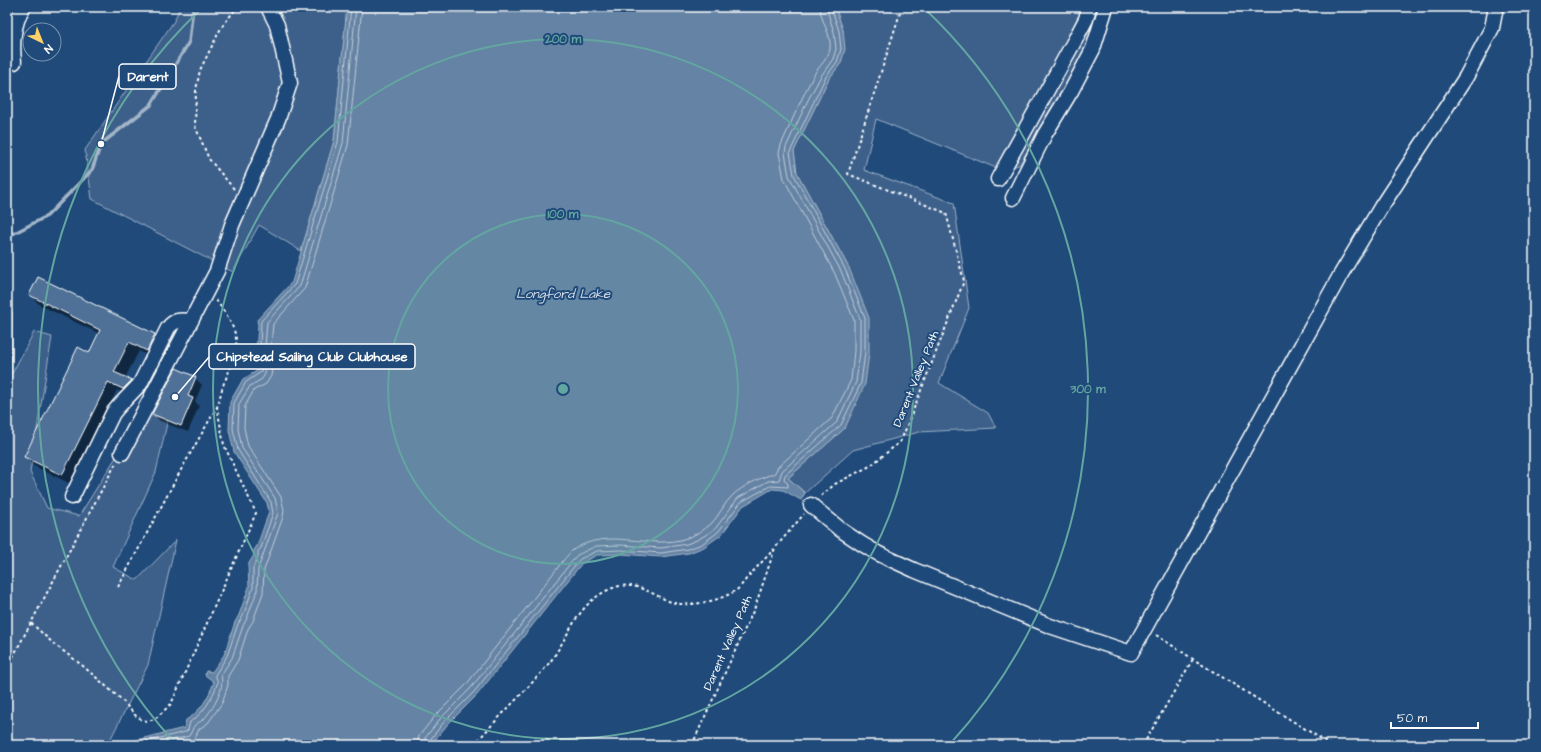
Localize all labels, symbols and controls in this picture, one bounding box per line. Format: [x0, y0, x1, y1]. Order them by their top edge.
north arrow [22, 22, 62, 62]
text: 200 m [544, 31, 582, 48]
text: N [41, 41, 56, 57]
callout: Darent [119, 64, 176, 89]
text: Darent [127, 68, 169, 86]
text: 100 m [548, 206, 579, 223]
water label: Longford Lake [516, 285, 611, 304]
street label: Darent Valley Path [889, 328, 944, 430]
callout: Chipstead Sailing Club Clubhouse [209, 344, 415, 369]
text: Chipstead Sailing Club Clubhouse [217, 348, 407, 368]
text: 300 m [1069, 381, 1106, 398]
centre of rings [556, 382, 570, 396]
street label: Darent Valley Path [699, 593, 758, 694]
scale bar [1391, 704, 1478, 730]
text: 50 m [1397, 710, 1428, 727]

